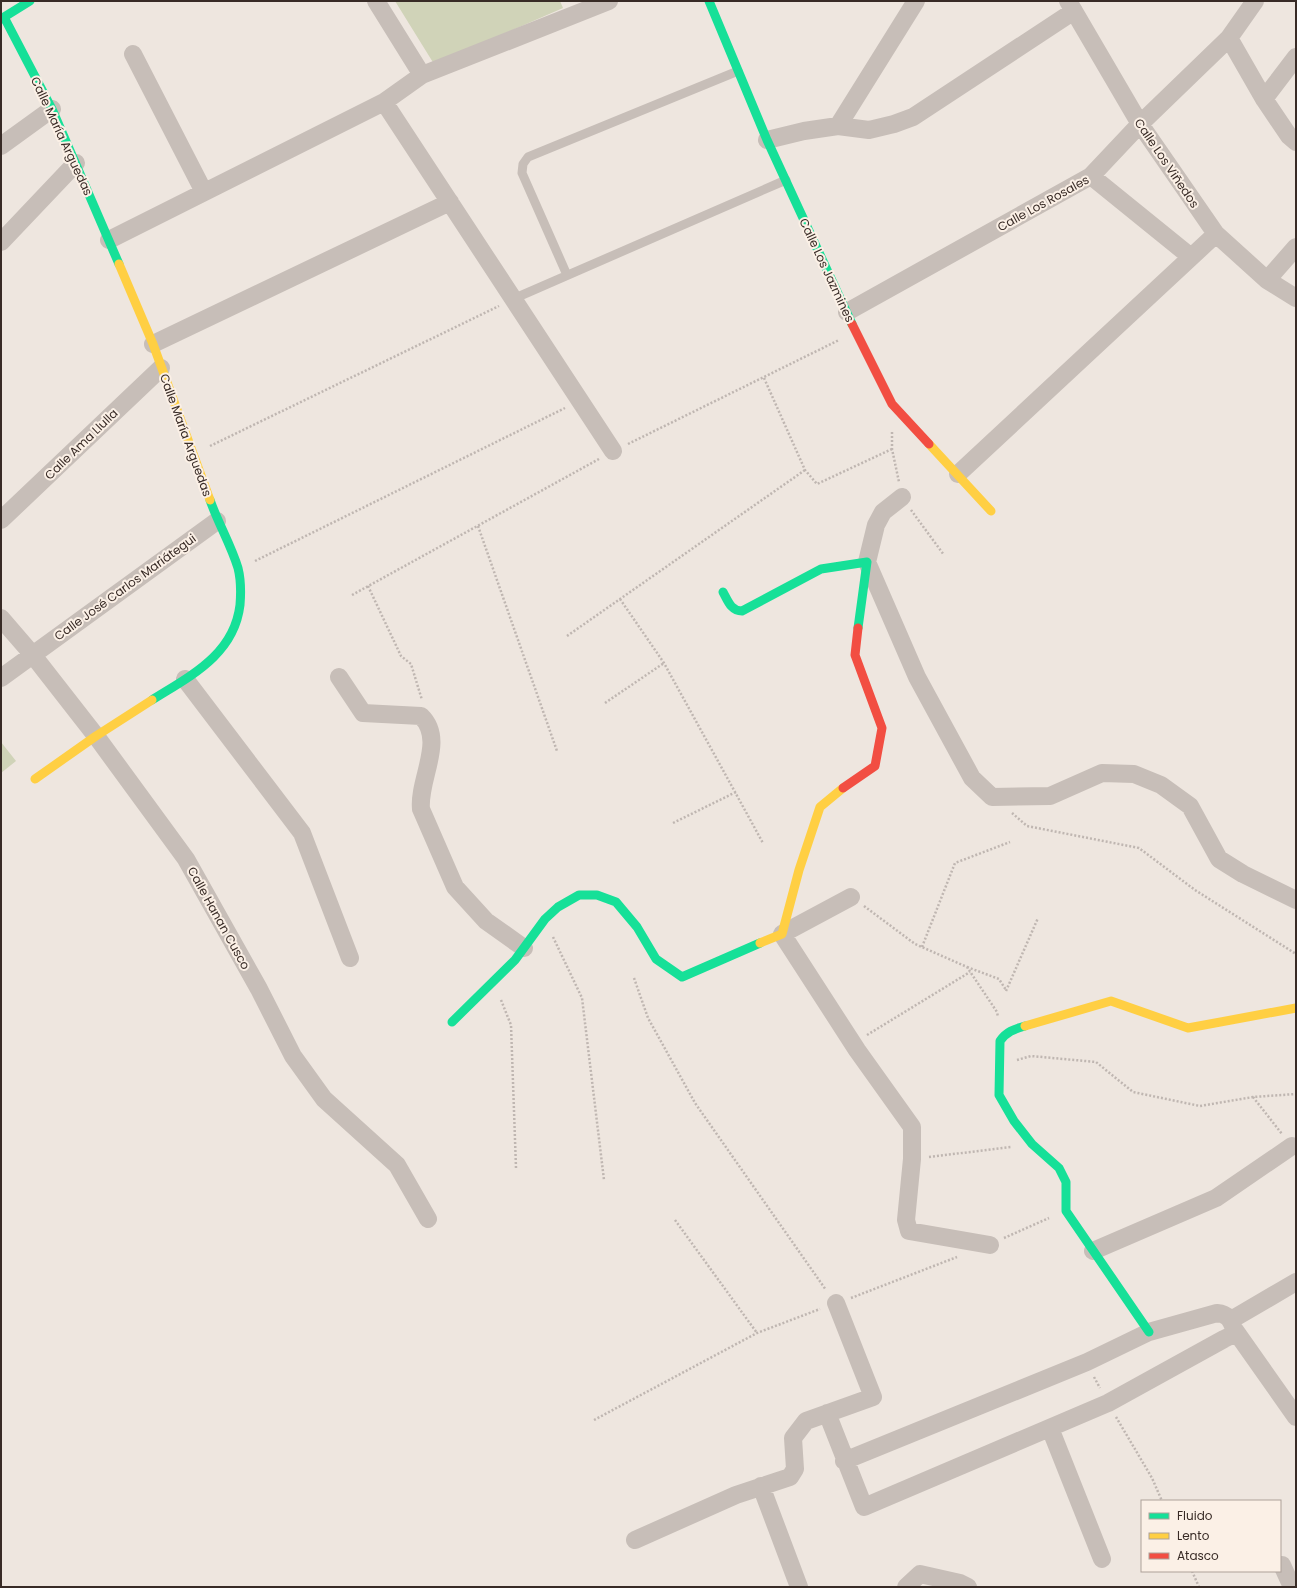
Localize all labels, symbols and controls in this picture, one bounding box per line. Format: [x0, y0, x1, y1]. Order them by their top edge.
street label: Calle María Arguedas [27, 74, 97, 198]
street label: Calle Los Viñedos [1131, 115, 1203, 211]
street label: Calle Los Rosales [994, 171, 1092, 235]
street label: Calle Los Jazmines [795, 215, 859, 325]
street label: Calle María Arguedas [156, 371, 216, 499]
street label: Calle Ama Llulla [41, 405, 121, 483]
street label: Calle José Carlos Mariátegui [51, 530, 199, 644]
street label: Calle Hanan Cusco [184, 863, 255, 973]
legend [1141, 1500, 1281, 1572]
text: Fluido [1177, 1507, 1213, 1524]
text: Lento [1177, 1527, 1210, 1544]
text: Atasco [1177, 1547, 1219, 1564]

